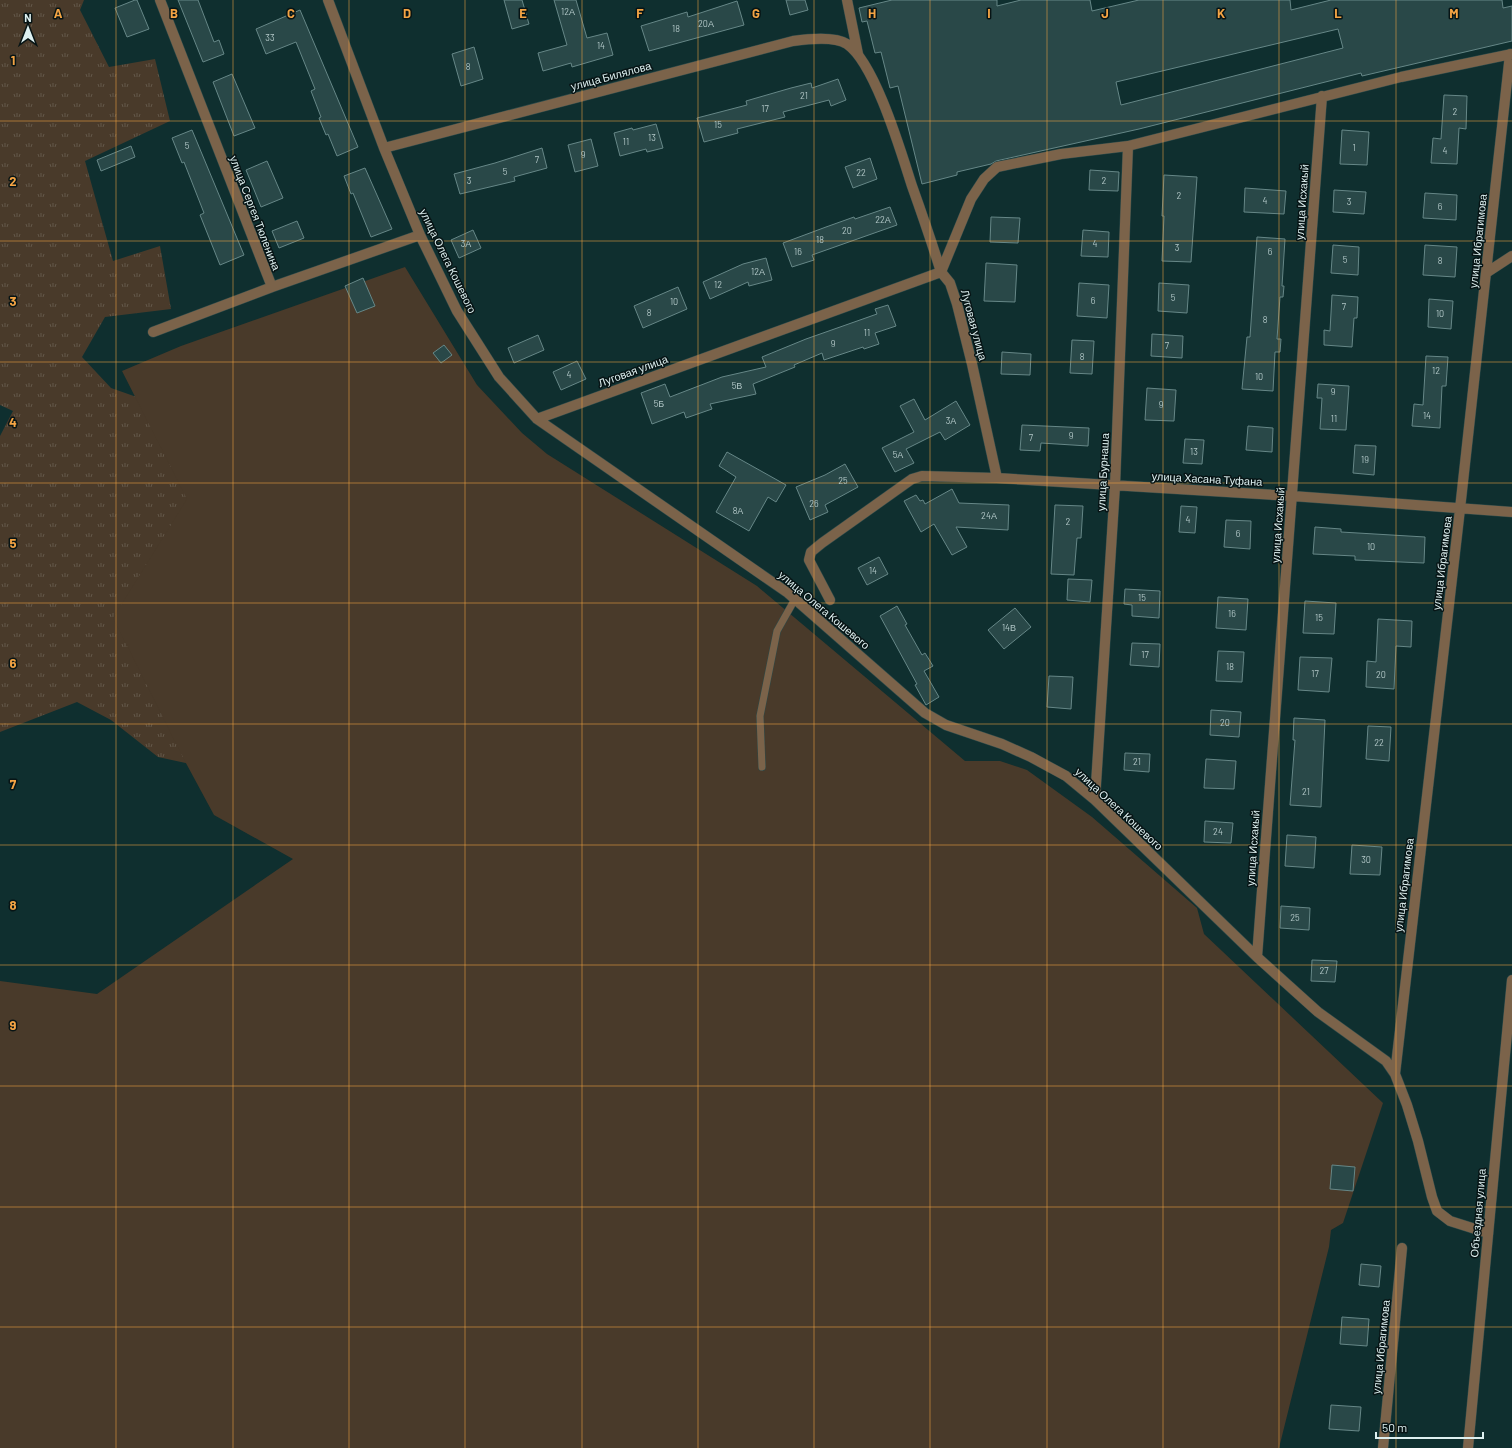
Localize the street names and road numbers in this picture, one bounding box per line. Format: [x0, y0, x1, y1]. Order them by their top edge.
street label: улица Билялова [569, 58, 653, 92]
street label: улица Сергея Тюленина [228, 154, 284, 273]
street label: улица Исхакый [1292, 164, 1311, 240]
street label: улица Ибрагимова [1466, 192, 1489, 289]
street label: улица Олега Кошевого [417, 206, 479, 315]
street label: Луговая улица [959, 288, 990, 363]
street label: Луговая улица [596, 352, 670, 389]
street label: улица Бурнаша [1094, 432, 1111, 511]
street label: улица Хасана Туфана [1151, 469, 1264, 488]
street label: улица Исхакый [1268, 487, 1287, 563]
street label: улица Ибрагимова [1429, 514, 1454, 611]
street label: улица Олега Кошевого [776, 568, 872, 651]
street label: улица Олега Кошевого [1073, 765, 1166, 853]
street label: улица Исхакый [1243, 810, 1262, 886]
street label: улица Ибрагимова [1391, 836, 1416, 933]
street label: Объездная улица [1467, 1167, 1488, 1258]
street label: улица Ибрагимова [1369, 1298, 1392, 1395]

